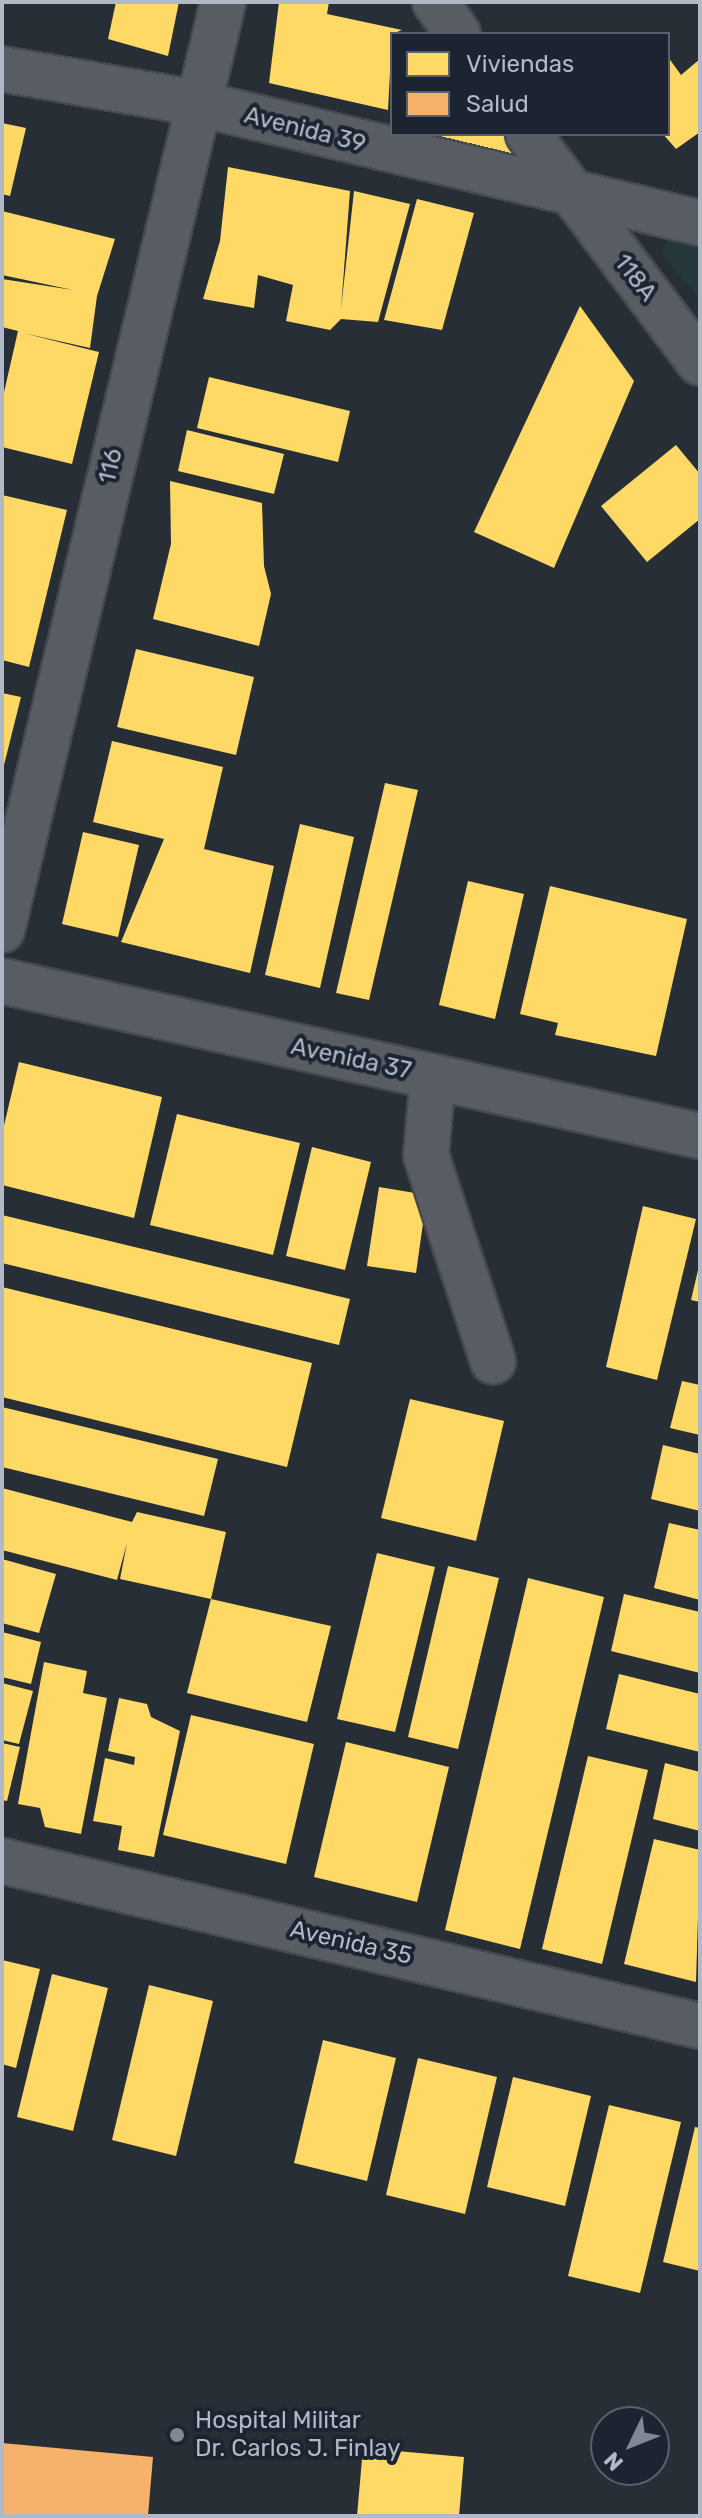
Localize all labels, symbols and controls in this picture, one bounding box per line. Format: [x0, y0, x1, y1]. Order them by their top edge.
legend [390, 32, 670, 136]
text: Viviendas [466, 50, 574, 78]
text: Salud [466, 90, 529, 118]
street label: Avenida 39 [241, 101, 369, 159]
street label: 118A [608, 249, 662, 307]
street label: 116 [93, 446, 129, 486]
street label: Avenida 37 [288, 1032, 414, 1086]
street label: Avenida 35 [287, 1915, 415, 1971]
north arrow [590, 2406, 670, 2486]
place label: Hospital Militar Dr. Carlos J. Finlay [195, 2407, 400, 2463]
marker: Hospital Militar Dr. Carlos J. Finlay [166, 2424, 188, 2446]
text: N [598, 2446, 629, 2476]

